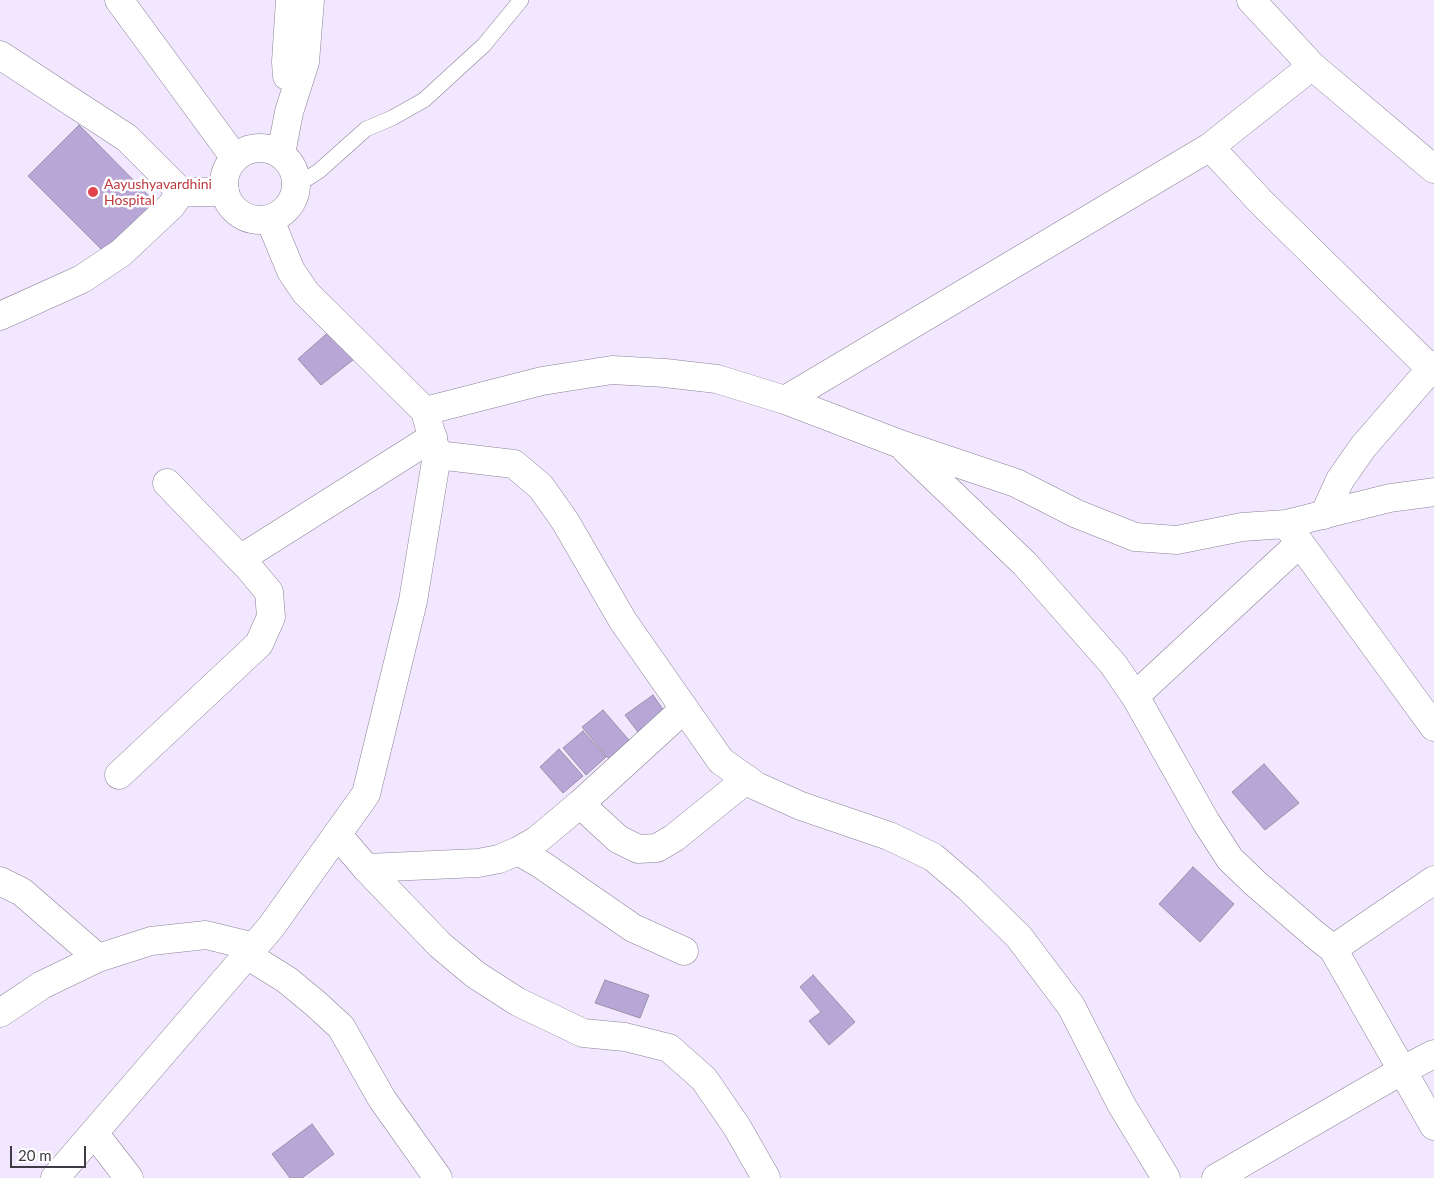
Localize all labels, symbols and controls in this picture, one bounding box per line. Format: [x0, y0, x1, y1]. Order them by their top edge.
place label: Aayushyavardhini Hospital [104, 176, 212, 208]
marker: Aayushyavardhini Hospital [86, 185, 100, 199]
scale bar [12, 1136, 89, 1168]
text: 20 m [18, 1146, 52, 1164]

